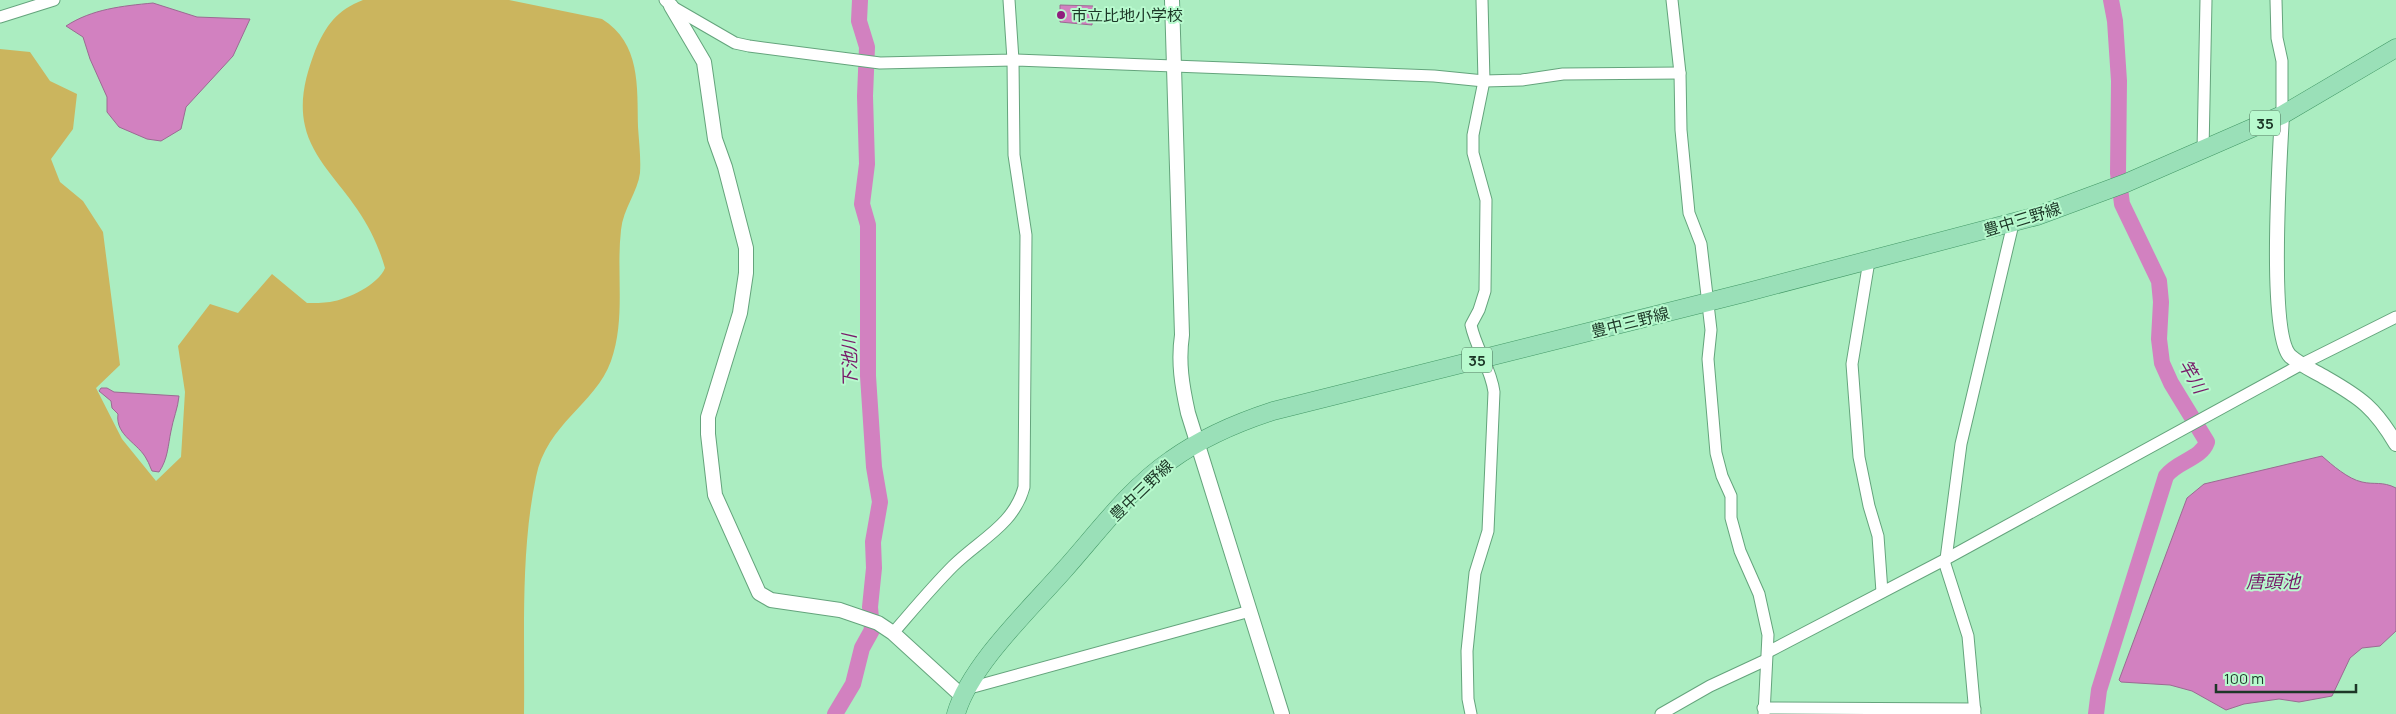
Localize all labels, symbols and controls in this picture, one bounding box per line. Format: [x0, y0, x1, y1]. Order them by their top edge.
place label: 市立比地小学校 [1071, 4, 1183, 26]
marker: 市立比地小学校 [1055, 9, 1067, 21]
road number: 35 [2250, 110, 2280, 136]
street label: 豊中三野線 [1981, 197, 2063, 241]
street label: 豊中三野線 [1589, 302, 1671, 342]
water label: 下池川 [836, 332, 861, 388]
road number: 35 [1462, 348, 1492, 372]
water label: 竿川 [2174, 354, 2213, 399]
street label: 豊中三野線 [1105, 454, 1177, 526]
water label: 唐頭池 [2246, 569, 2302, 593]
scale bar [2216, 662, 2356, 694]
text: 100 m [2224, 668, 2264, 689]

